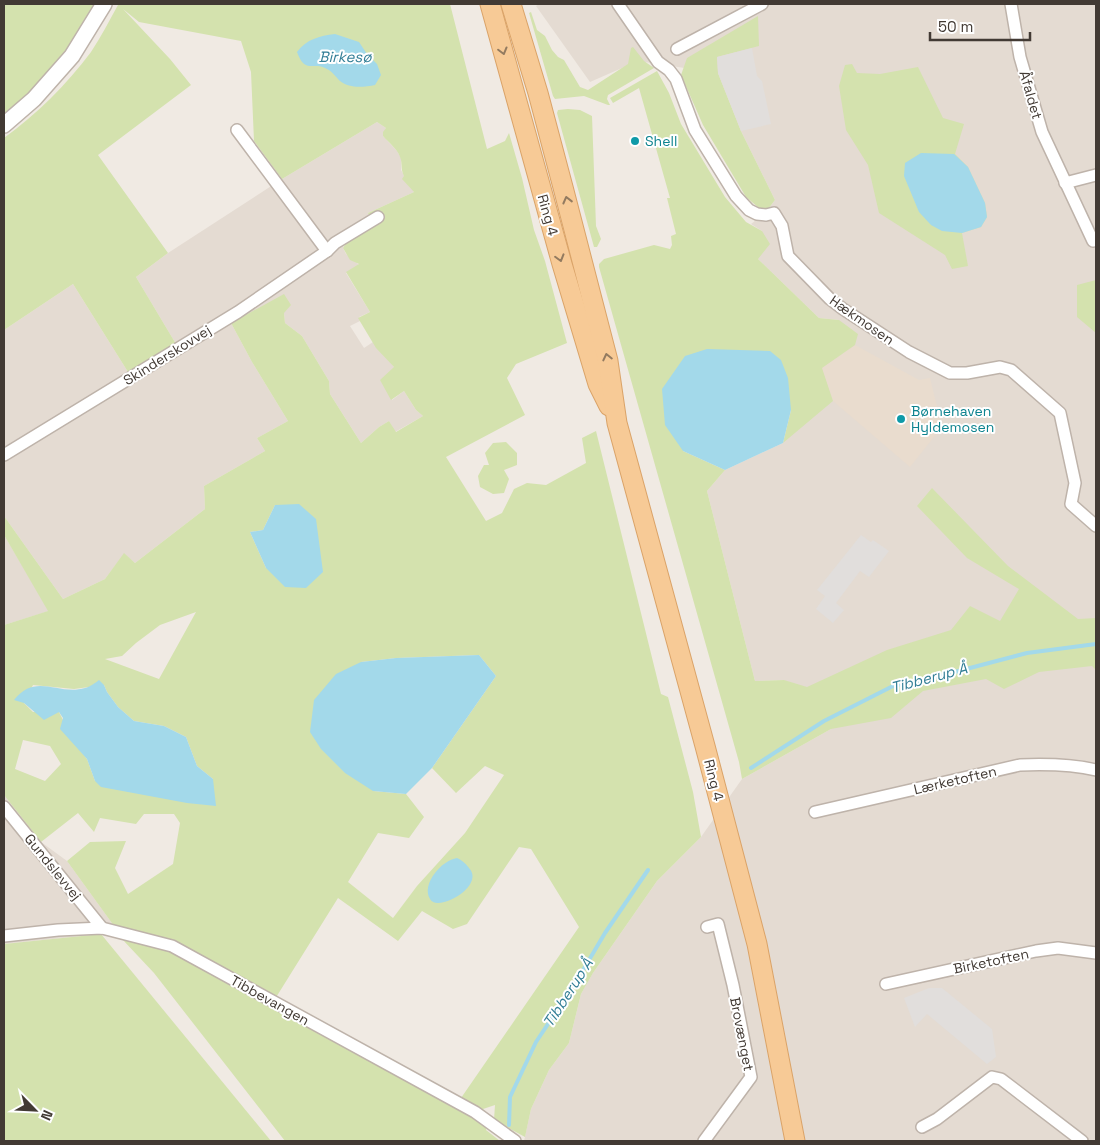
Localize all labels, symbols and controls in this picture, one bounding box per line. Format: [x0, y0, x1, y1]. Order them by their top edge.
scale bar [930, 10, 1030, 42]
text: 50 m [938, 17, 973, 36]
one-way arrow [497, 46, 507, 54]
water label: Birkesø [319, 47, 372, 66]
street label: Åfaldet [1016, 69, 1046, 121]
place label: Shell [645, 132, 677, 150]
marker: Shell [629, 135, 641, 147]
street label: Ring 4 [534, 192, 563, 238]
one-way arrow [562, 196, 572, 204]
one-way arrow [554, 254, 565, 262]
street label: Hækmosen [826, 291, 898, 349]
street label: Skinderskovvej [120, 321, 214, 389]
one-way arrow [602, 353, 613, 362]
place label: Børnehaven Hyldemosen [911, 402, 994, 436]
marker: Børnehaven Hyldemosen [895, 413, 907, 425]
water label: Tibberup Å [889, 658, 970, 697]
street label: Ring 4 [700, 757, 728, 803]
street label: Lærketoften [912, 762, 998, 798]
street label: Gundslevvej [21, 830, 85, 904]
street label: Birketoften [952, 944, 1030, 978]
water label: Tibberup Å [538, 954, 597, 1031]
street label: Tibbevangen [227, 971, 313, 1029]
street label: Brovænget [726, 995, 758, 1073]
north arrow [10, 1085, 60, 1135]
text: N [37, 1107, 57, 1123]

